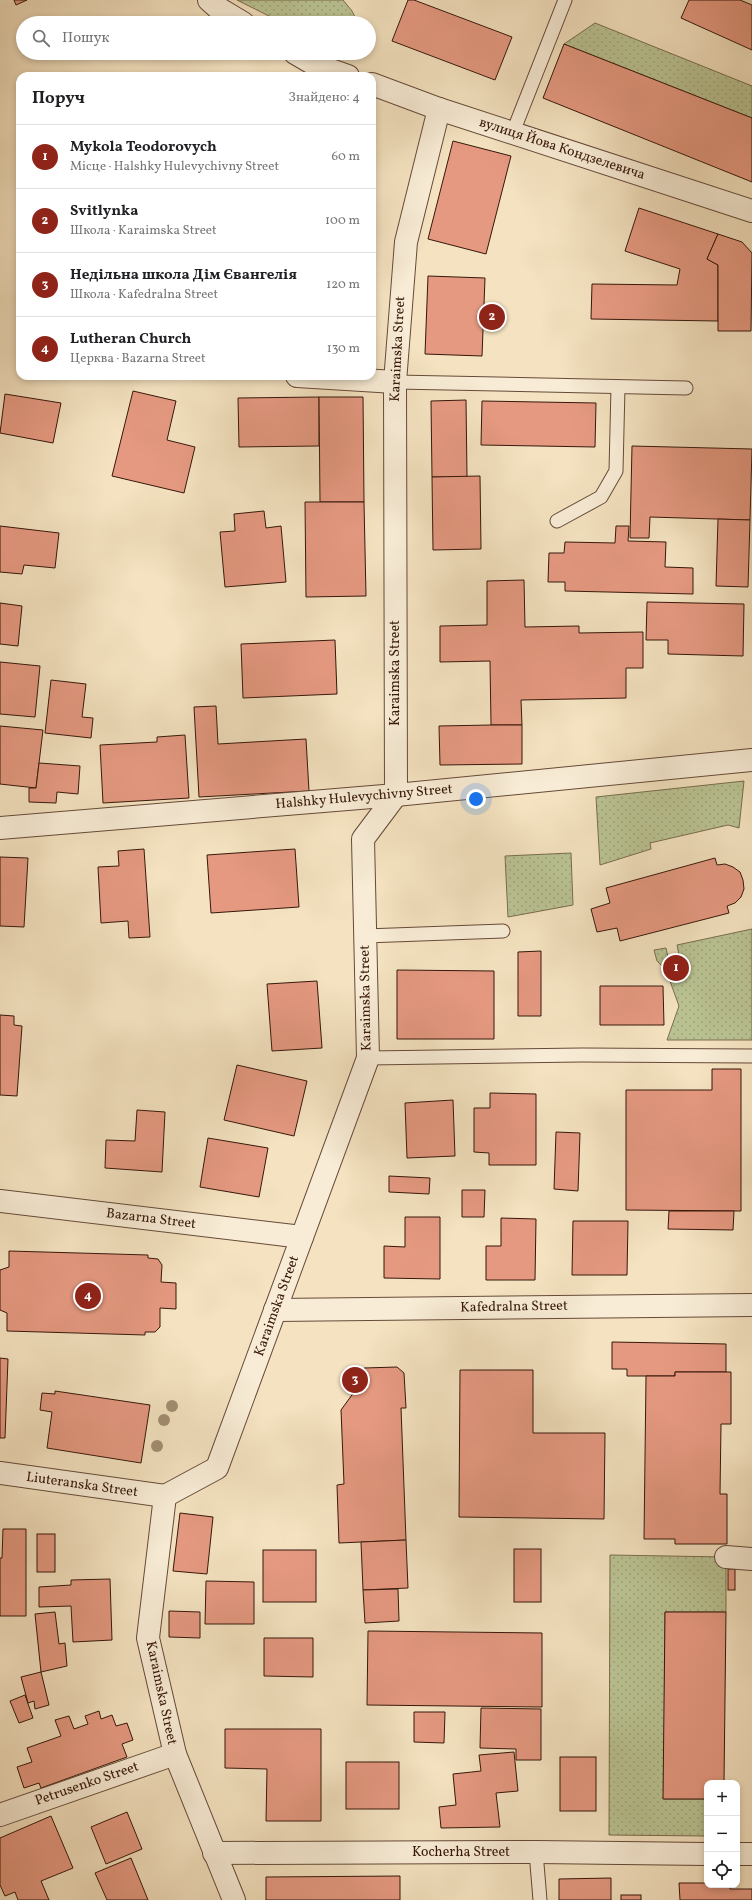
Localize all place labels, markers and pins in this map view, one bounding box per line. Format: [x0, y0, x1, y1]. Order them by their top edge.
pin: 2 [479, 302, 505, 332]
pin: 1 [663, 953, 689, 983]
pin: 4 [75, 1281, 101, 1311]
pin: 3 [342, 1365, 368, 1395]

